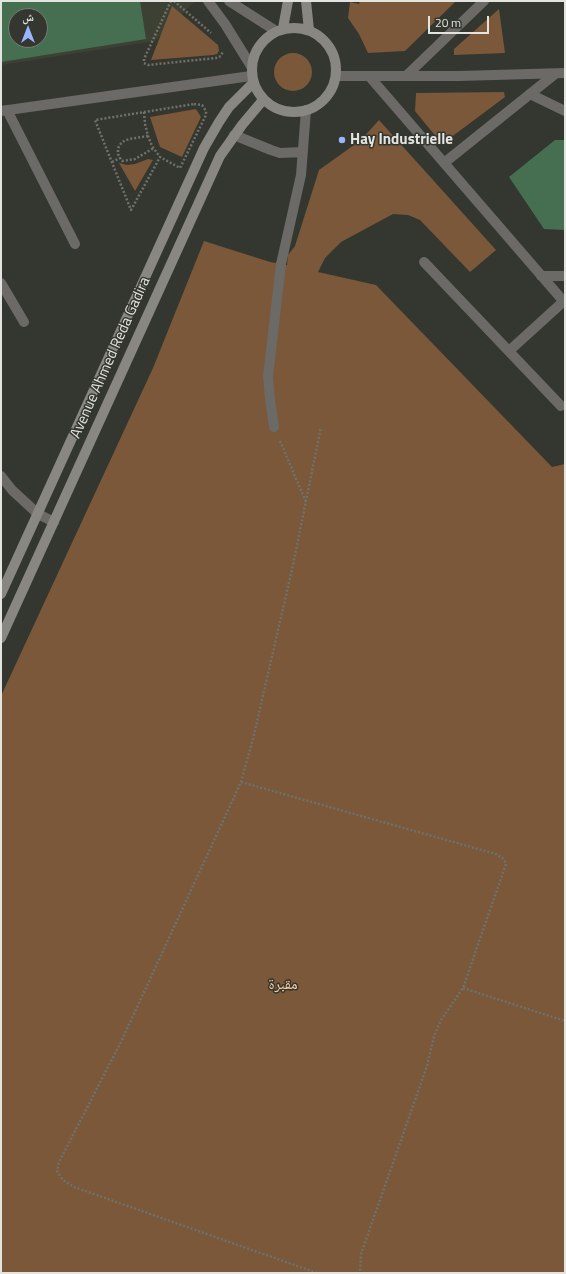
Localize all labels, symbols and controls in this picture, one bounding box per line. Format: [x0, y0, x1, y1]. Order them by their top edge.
north arrow [8, 8, 48, 48]
scale bar [430, 8, 491, 34]
text: ش [22, 9, 34, 25]
text: 20 m [435, 13, 461, 32]
place label: Hay Industrielle [350, 131, 453, 149]
marker: Hay Industrielle [337, 135, 347, 145]
street label: Avenue Ahmed Reda Gadira [67, 275, 155, 441]
park label: مقبرة [268, 976, 298, 994]

